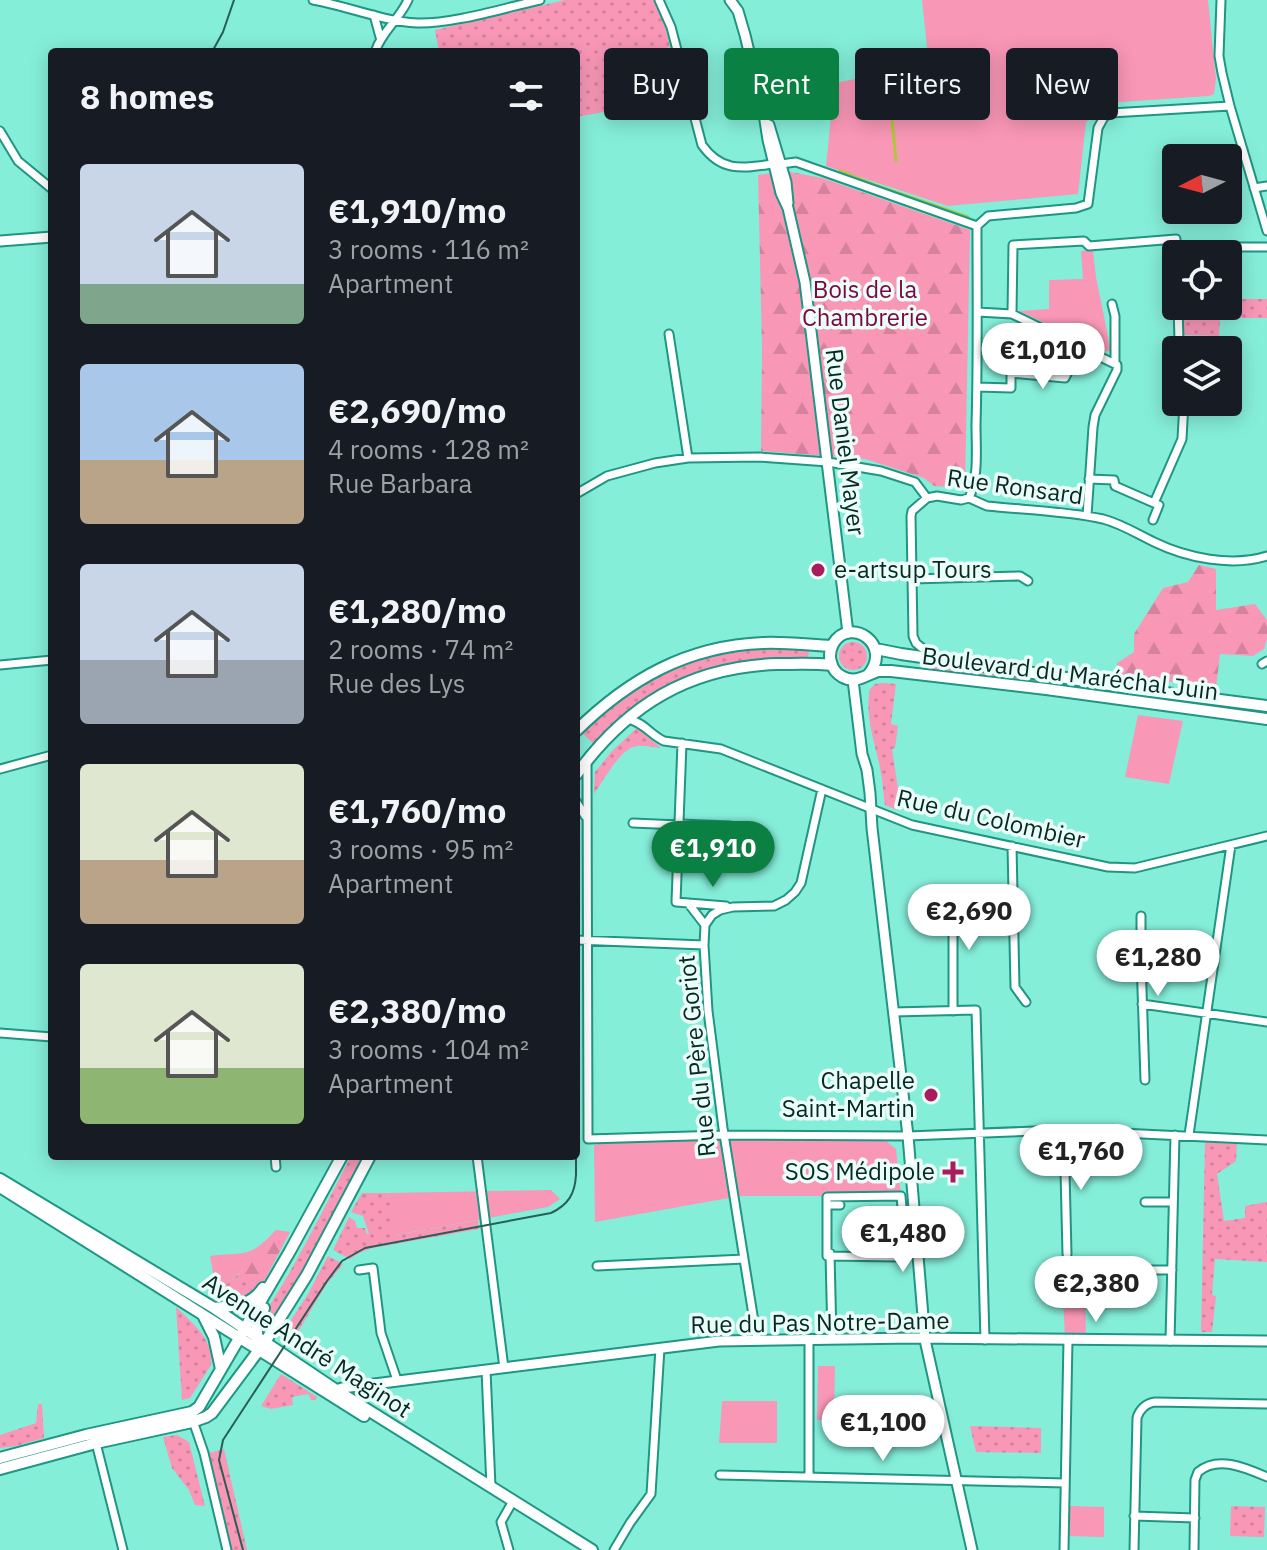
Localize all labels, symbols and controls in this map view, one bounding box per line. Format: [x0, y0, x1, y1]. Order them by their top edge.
chip: Buy [604, 48, 708, 120]
chip: Rent [724, 48, 839, 120]
chip: Filters [855, 48, 990, 120]
chip: New [1006, 48, 1118, 120]
text: 8 homes [80, 74, 215, 118]
icon: filters [504, 74, 548, 118]
north arrow [1162, 144, 1242, 224]
map controls [1162, 144, 1242, 416]
text: €1,910/mo [328, 188, 506, 232]
icon: home [144, 196, 240, 292]
text: 3 rooms · 116 m² [328, 232, 529, 266]
button: locate [1162, 240, 1242, 320]
text: Apartment [328, 266, 453, 300]
park label: Bois de la Chambrerie [802, 273, 928, 333]
pin: €1,010 [978, 323, 1108, 391]
text: €1,010 [1000, 332, 1086, 366]
button: layers [1162, 336, 1242, 416]
street label: Rue Daniel Mayer [819, 347, 873, 537]
text: €2,690/mo [328, 388, 506, 432]
icon: home [144, 396, 240, 492]
text: 4 rooms · 128 m² [328, 432, 529, 466]
street label: Rue Ronsard [945, 461, 1085, 511]
text: Rue Barbara [328, 466, 473, 500]
place label: e-artsup Tours [834, 553, 992, 585]
marker: e-artsup Tours [809, 561, 827, 579]
text: €1,280/mo [328, 588, 506, 632]
icon: home [144, 596, 240, 692]
text: 2 rooms · 74 m² [328, 632, 513, 666]
street label: Boulevard du Maréchal Juin [920, 639, 1220, 707]
text: Rue des Lys [328, 666, 466, 700]
street label: Rue du Colombier [894, 781, 1089, 855]
text: €1,760/mo [328, 788, 506, 832]
icon: home [144, 796, 240, 892]
pin: €1,910 [648, 821, 778, 889]
text: €1,910 [670, 830, 756, 864]
text: 3 rooms · 95 m² [328, 832, 513, 866]
text: Apartment [328, 866, 453, 900]
pin: €2,690 [904, 884, 1034, 952]
text: €2,690 [926, 893, 1012, 927]
pin: €1,280 [1093, 930, 1223, 998]
text: €1,280 [1115, 939, 1201, 973]
street label: Rue du Père Goriot [670, 954, 723, 1159]
text: €2,380/mo [328, 988, 506, 1032]
icon: home [144, 996, 240, 1092]
text: 3 rooms · 104 m² [328, 1032, 529, 1066]
place label: Chapelle Saint-Martin [782, 1064, 915, 1124]
text: Apartment [328, 1066, 453, 1100]
marker: Chapelle Saint-Martin [922, 1086, 940, 1104]
pin: €1,760 [1016, 1124, 1146, 1192]
text: €1,760 [1038, 1133, 1124, 1167]
place label: SOS Médipole [785, 1155, 935, 1187]
marker: SOS Médipole [942, 1161, 964, 1183]
pin: €1,480 [838, 1206, 968, 1274]
text: €1,480 [860, 1215, 946, 1249]
pin: €2,380 [1031, 1256, 1161, 1324]
text: €2,380 [1053, 1265, 1139, 1299]
street label: Avenue André Maginot [197, 1266, 418, 1425]
street label: Rue du Pas Notre-Dame [690, 1304, 950, 1340]
pin: €1,100 [818, 1395, 948, 1463]
text: €1,100 [840, 1404, 926, 1438]

